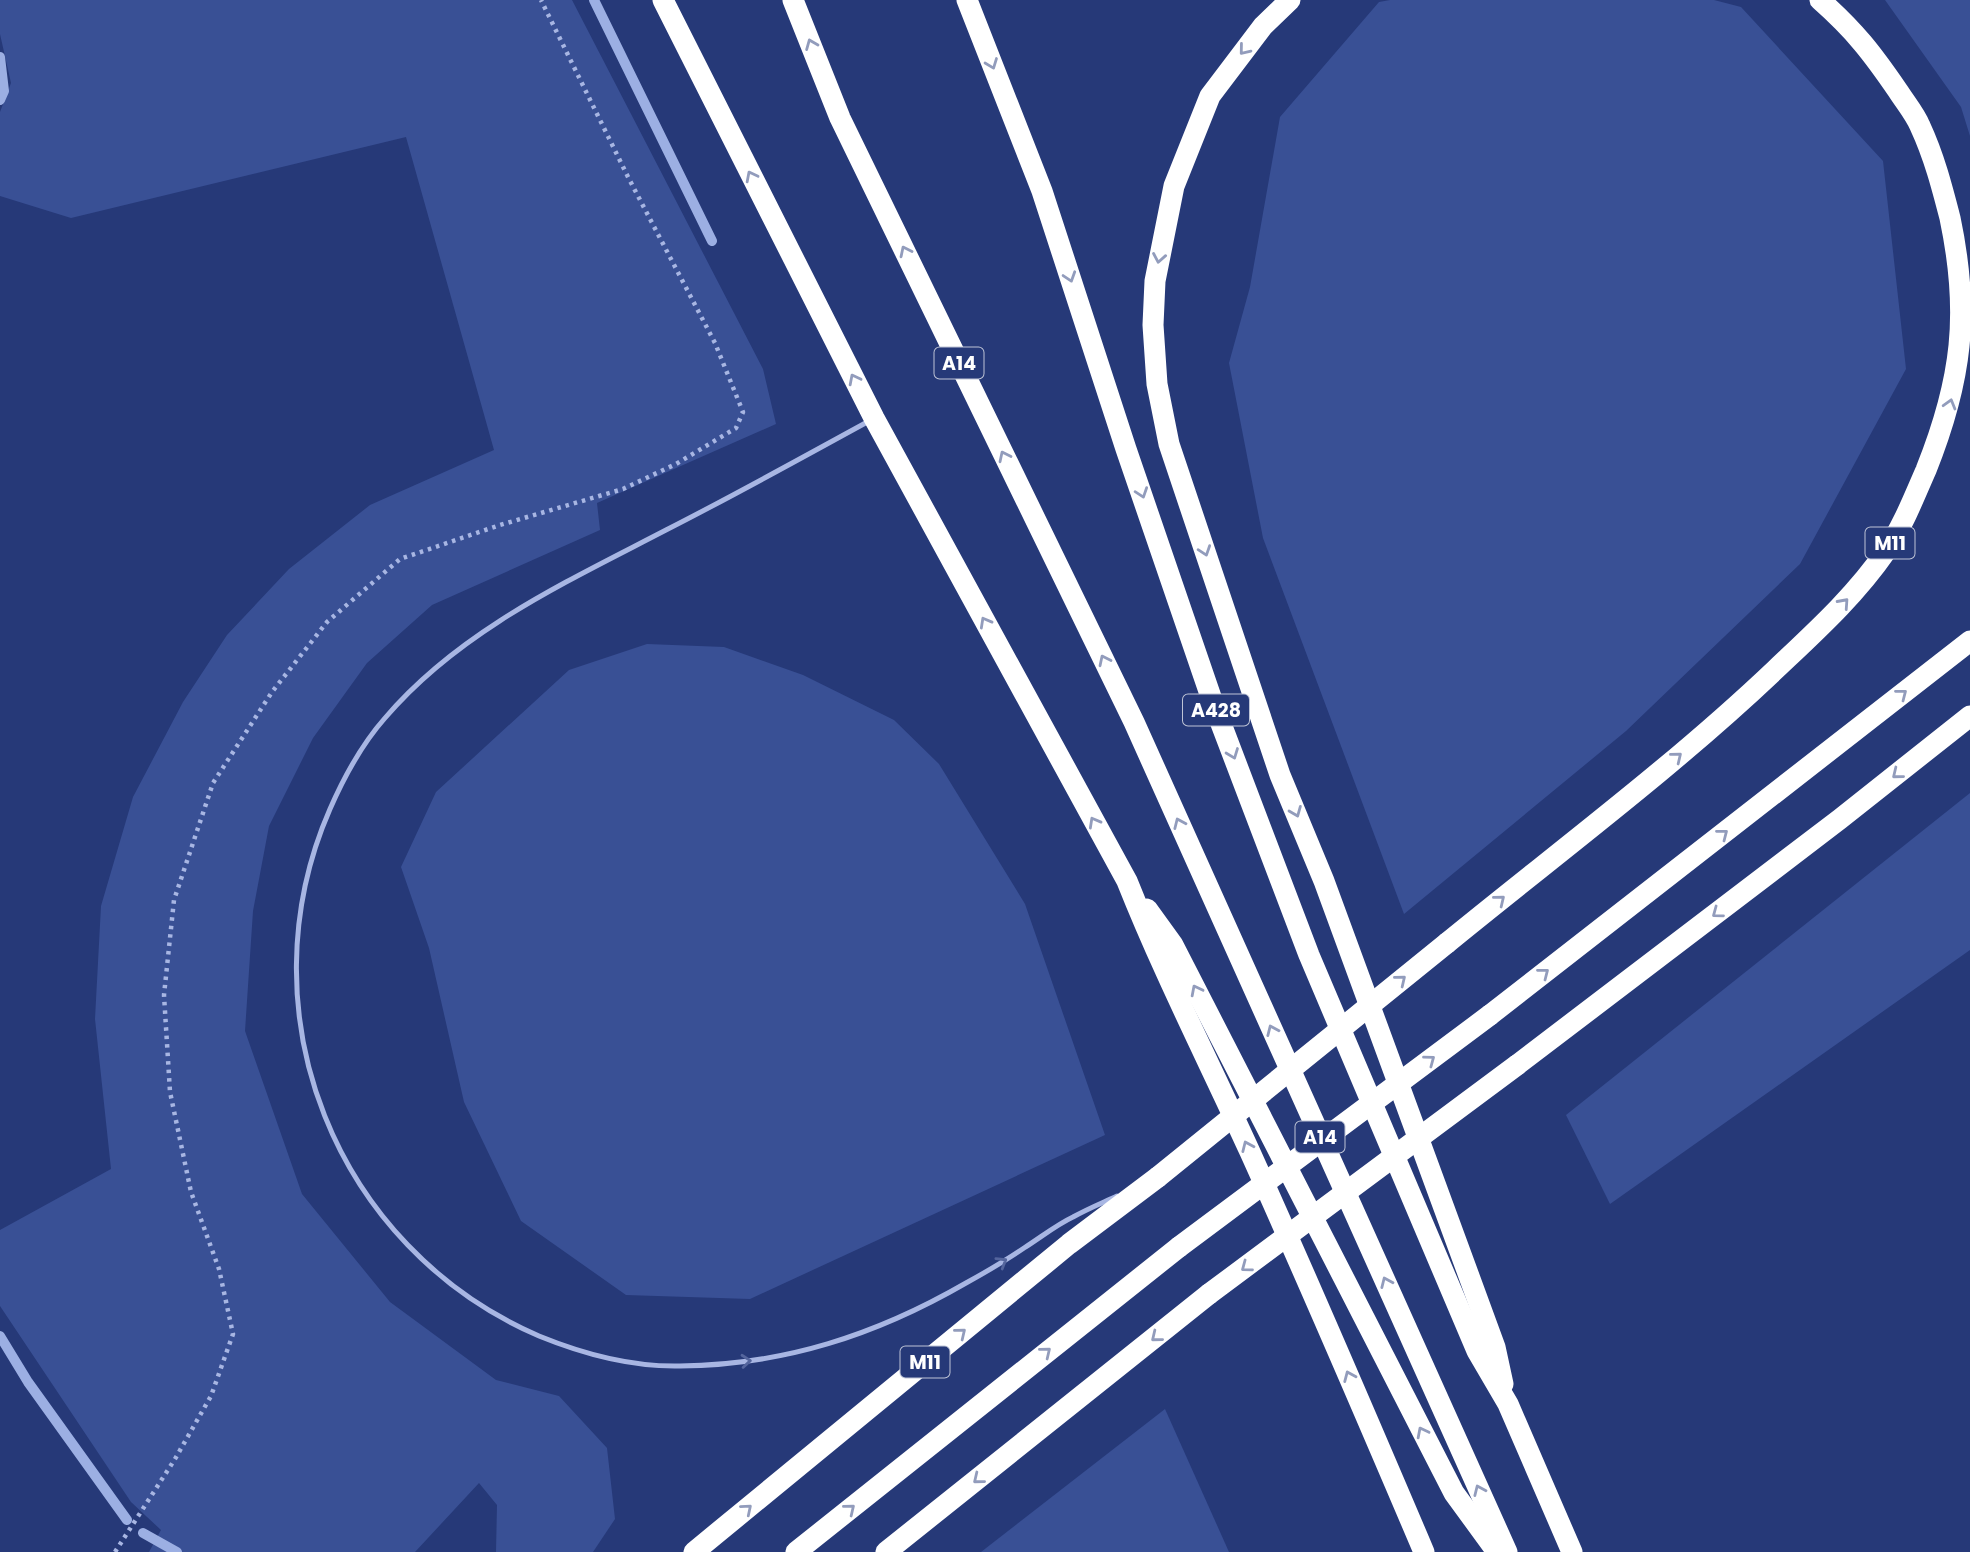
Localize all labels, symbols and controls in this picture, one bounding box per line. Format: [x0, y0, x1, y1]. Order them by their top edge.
one-way arrow [805, 39, 819, 51]
one-way arrow [1239, 42, 1252, 54]
one-way arrow [984, 57, 998, 69]
one-way arrow [746, 171, 759, 183]
one-way arrow [899, 246, 913, 258]
one-way arrow [1152, 252, 1167, 264]
one-way arrow [1062, 271, 1076, 283]
road number: A14 [934, 348, 984, 378]
one-way arrow [848, 374, 862, 386]
one-way arrow [1941, 398, 1956, 410]
one-way arrow [999, 451, 1013, 463]
one-way arrow [1134, 487, 1148, 499]
road number: M11 [1866, 528, 1914, 558]
one-way arrow [1197, 544, 1211, 557]
one-way arrow [1836, 598, 1848, 611]
one-way arrow [980, 617, 993, 629]
one-way arrow [1098, 655, 1112, 668]
one-way arrow [1895, 689, 1907, 702]
road number: A428 [1183, 694, 1249, 726]
one-way arrow [1225, 748, 1239, 760]
one-way arrow [1669, 752, 1681, 765]
one-way arrow [1893, 765, 1905, 778]
one-way arrow [1287, 806, 1301, 818]
one-way arrow [1089, 816, 1103, 829]
one-way arrow [1173, 817, 1187, 830]
one-way arrow [1715, 829, 1728, 842]
one-way arrow [1492, 895, 1504, 908]
one-way arrow [1713, 904, 1725, 917]
one-way arrow [1536, 969, 1548, 982]
one-way arrow [1393, 976, 1406, 988]
one-way arrow [1190, 985, 1204, 997]
one-way arrow [1266, 1025, 1280, 1037]
one-way arrow [1422, 1056, 1435, 1068]
road number: A14 [1296, 1121, 1344, 1152]
one-way arrow [1241, 1141, 1255, 1153]
one-way arrow [994, 1257, 1007, 1270]
one-way arrow [1241, 1258, 1254, 1271]
one-way arrow [1380, 1277, 1394, 1289]
one-way arrow [1151, 1328, 1163, 1341]
one-way arrow [952, 1329, 965, 1341]
road number: M11 [900, 1346, 950, 1378]
one-way arrow [1038, 1348, 1051, 1360]
one-way arrow [741, 1354, 752, 1369]
one-way arrow [1344, 1371, 1358, 1383]
one-way arrow [1417, 1427, 1431, 1439]
one-way arrow [973, 1470, 985, 1483]
one-way arrow [1473, 1485, 1487, 1497]
one-way arrow [740, 1504, 752, 1517]
one-way arrow [842, 1505, 854, 1518]

